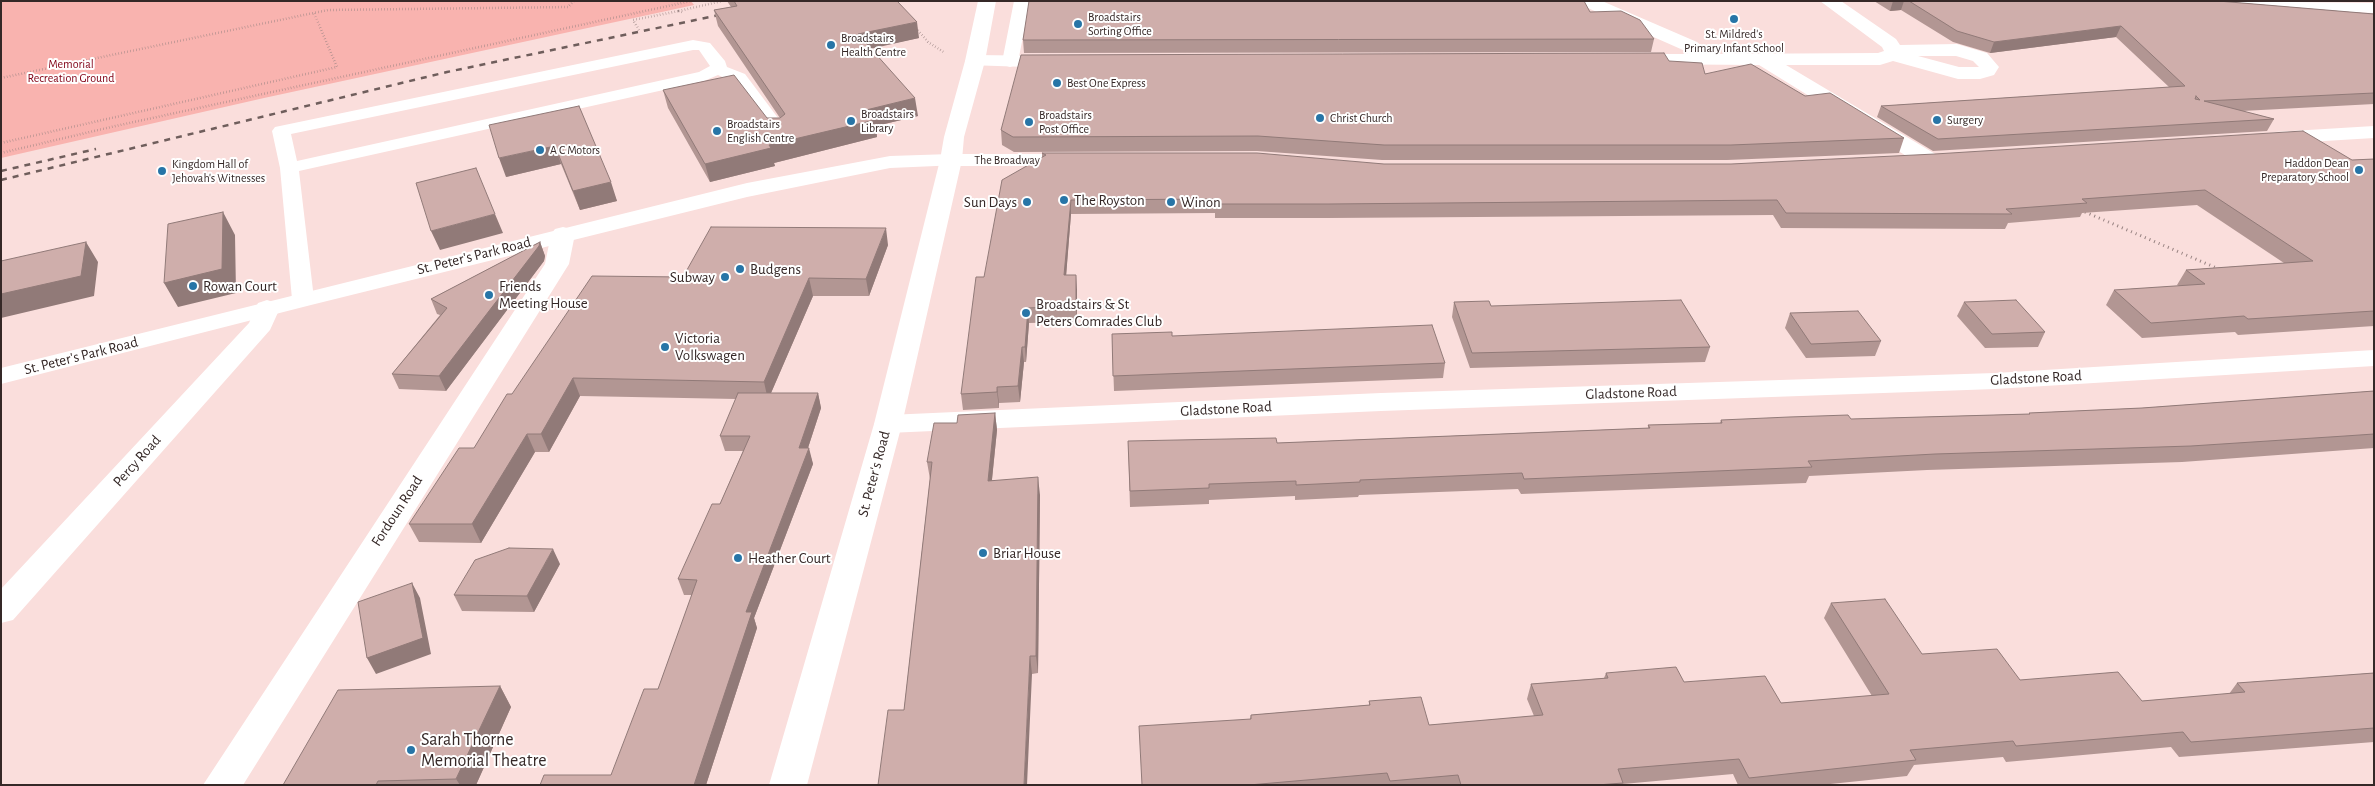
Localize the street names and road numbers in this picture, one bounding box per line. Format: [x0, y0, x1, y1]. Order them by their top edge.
street label: The Broadway [974, 153, 1040, 167]
street label: St. Peter's Park Road [415, 233, 533, 279]
street label: St. Peter's Park Road [22, 333, 140, 379]
street label: Gladstone Road [1990, 367, 2082, 389]
street label: Gladstone Road [1585, 382, 1677, 404]
street label: Gladstone Road [1180, 398, 1272, 420]
street label: St. Peter's Road [854, 429, 894, 519]
street label: Percy Road [109, 431, 165, 491]
street label: Fordoun Road [367, 472, 427, 550]

